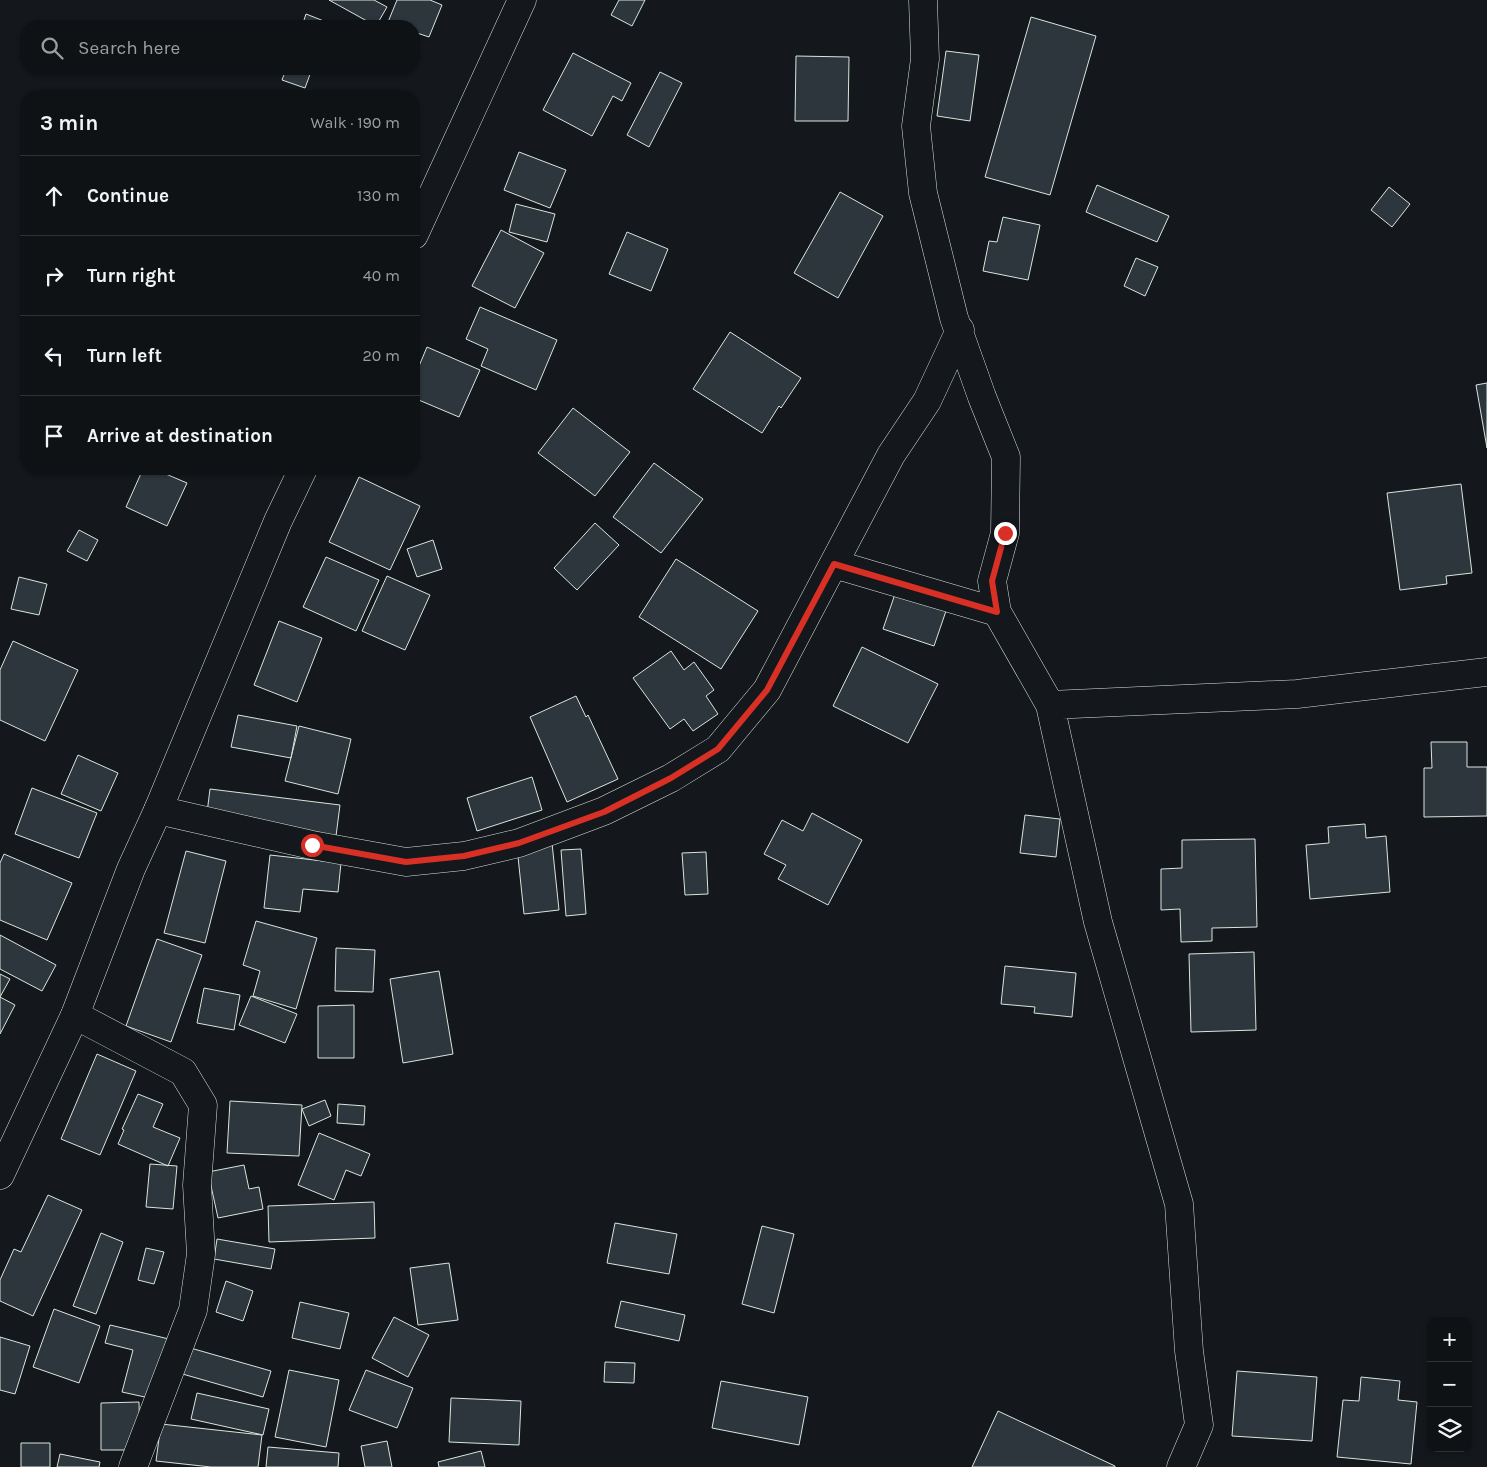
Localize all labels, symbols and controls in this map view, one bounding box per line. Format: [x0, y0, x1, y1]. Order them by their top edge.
search box [20, 20, 420, 75]
icon: search [38, 34, 66, 62]
text: Search here [78, 37, 180, 59]
text: 3 min [40, 111, 98, 135]
text: Walk · 190 m [311, 113, 400, 132]
icon: ahead [40, 182, 68, 210]
text: Continue [87, 185, 169, 207]
text: 130 m [357, 186, 400, 205]
icon: right [40, 262, 68, 290]
text: Turn right [87, 265, 176, 287]
text: 40 m [363, 266, 400, 285]
icon: left [40, 342, 68, 370]
text: Turn left [87, 345, 162, 367]
text: 20 m [362, 346, 400, 365]
icon: arrive [40, 422, 68, 450]
text: Arrive at destination [87, 425, 273, 447]
route end [994, 522, 1017, 545]
route start [301, 834, 324, 857]
map controls [1427, 1317, 1472, 1452]
button: + [1427, 1317, 1472, 1362]
button: − [1427, 1362, 1472, 1407]
button: layers [1427, 1407, 1472, 1452]

